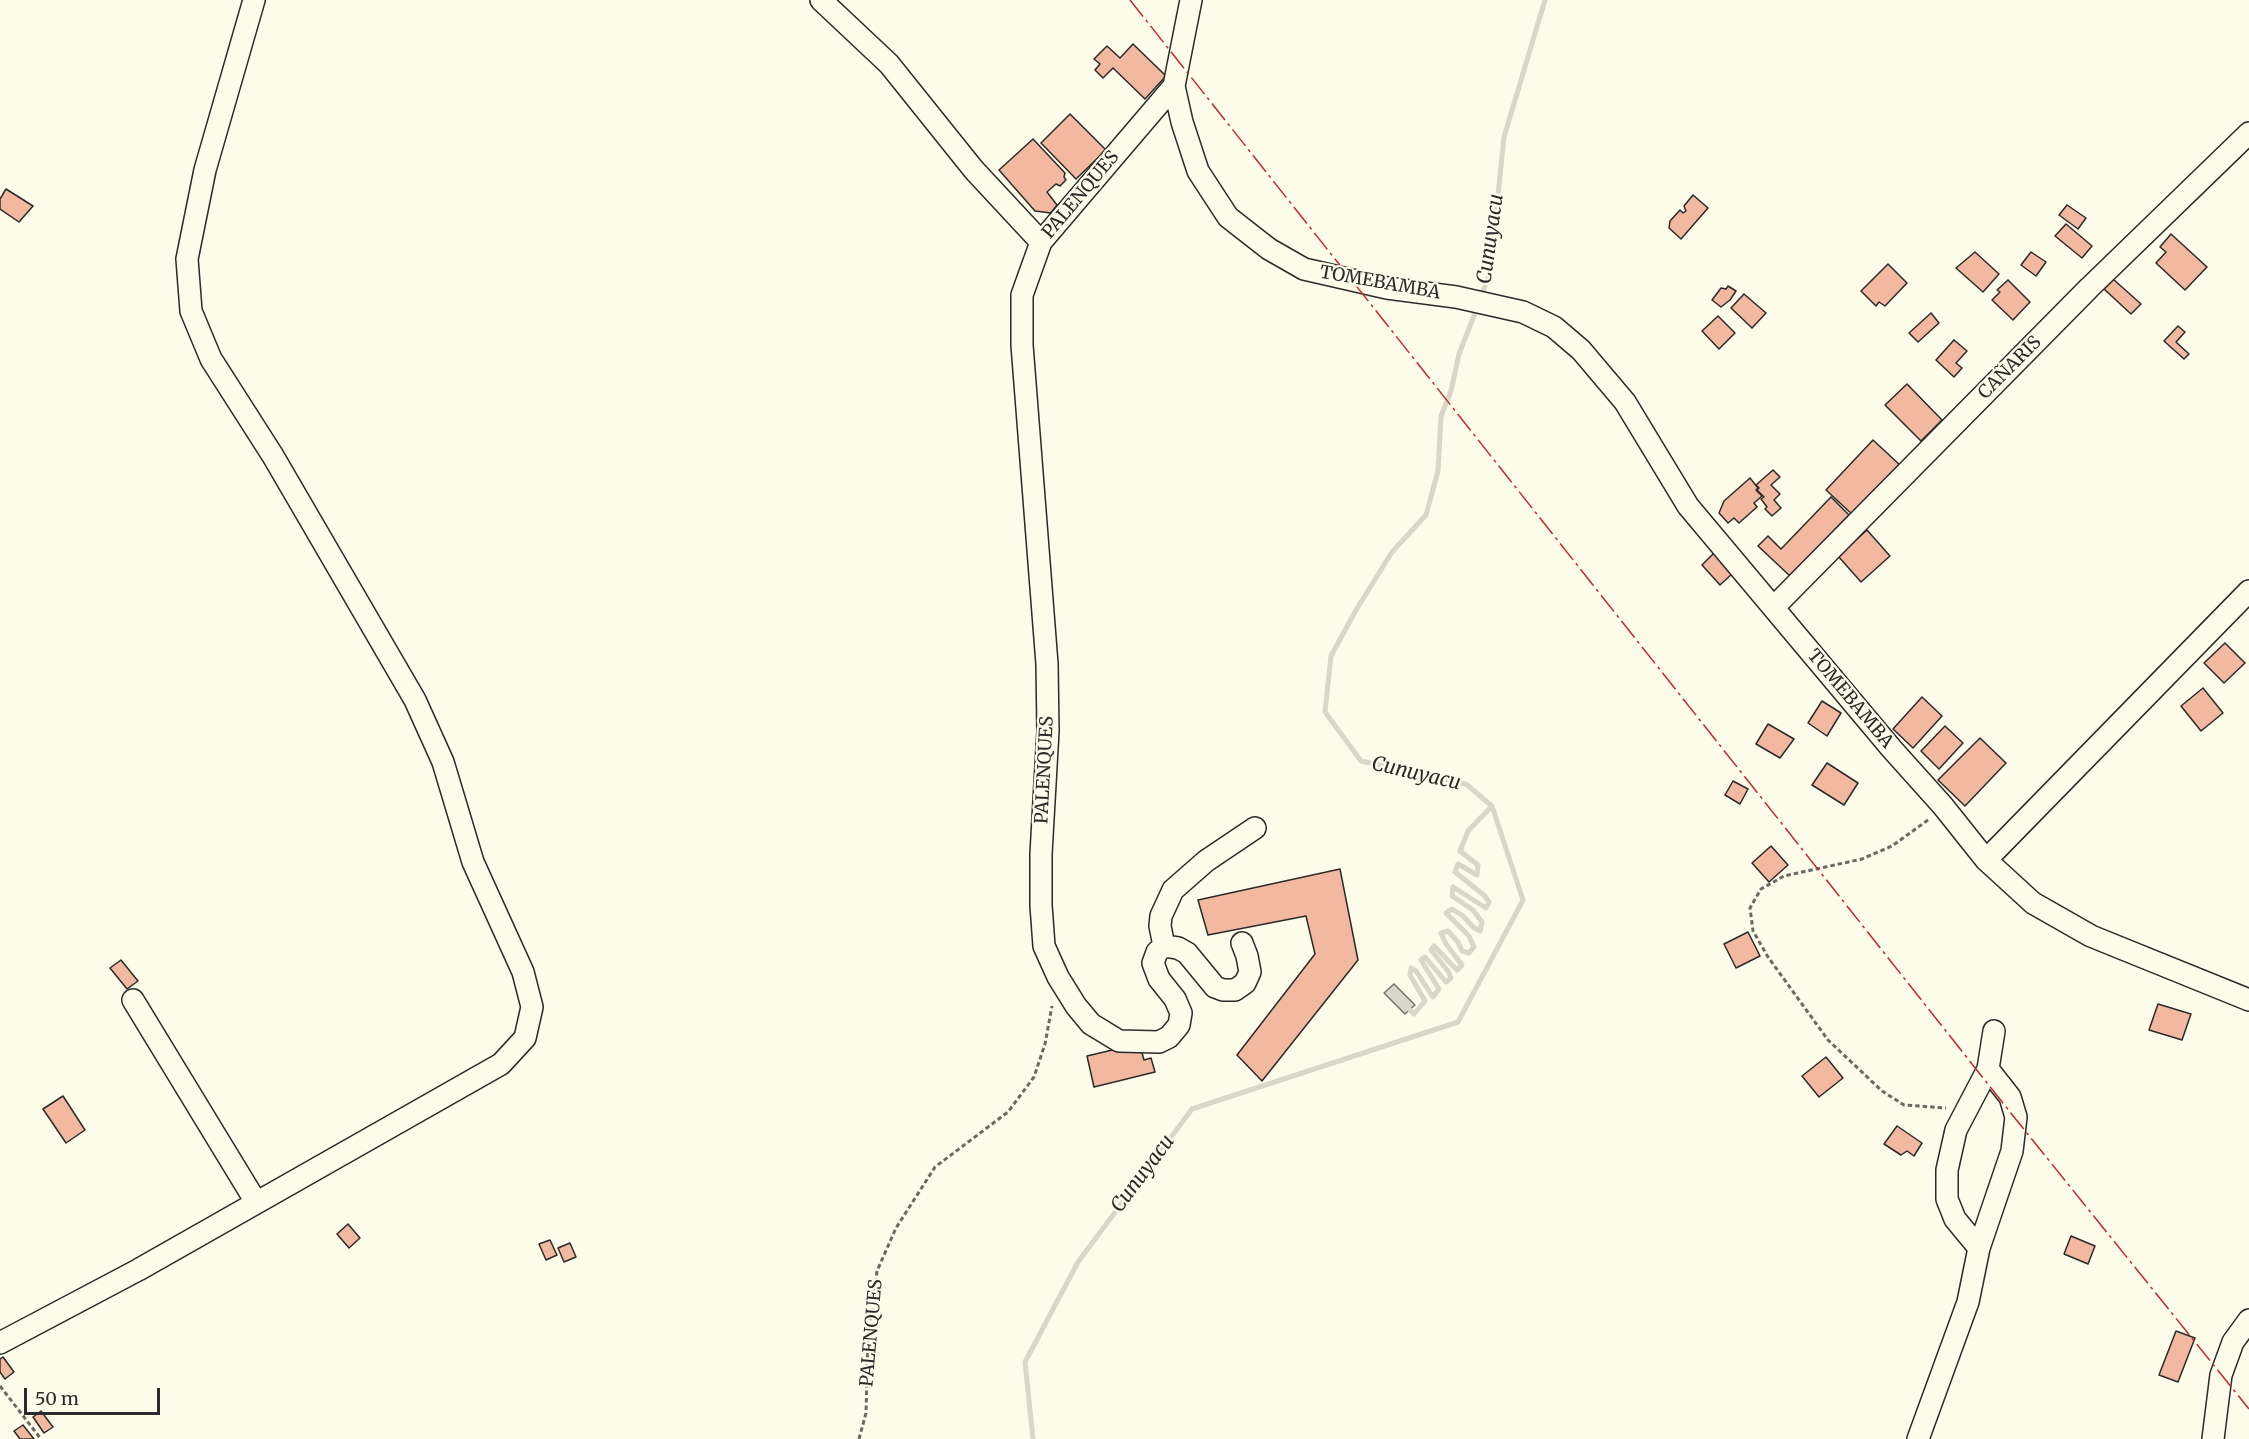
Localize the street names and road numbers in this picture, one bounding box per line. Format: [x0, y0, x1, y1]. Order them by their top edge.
street label: PALENQUES [1038, 147, 1124, 243]
street label: TOMEBAMBA [1318, 262, 1442, 304]
street label: CAÑARIS [1974, 332, 2046, 404]
street label: TOMEBAMBA [1802, 645, 1898, 753]
street label: PALENQUES [1031, 716, 1059, 824]
street label: PALENQUES [857, 1278, 887, 1388]

